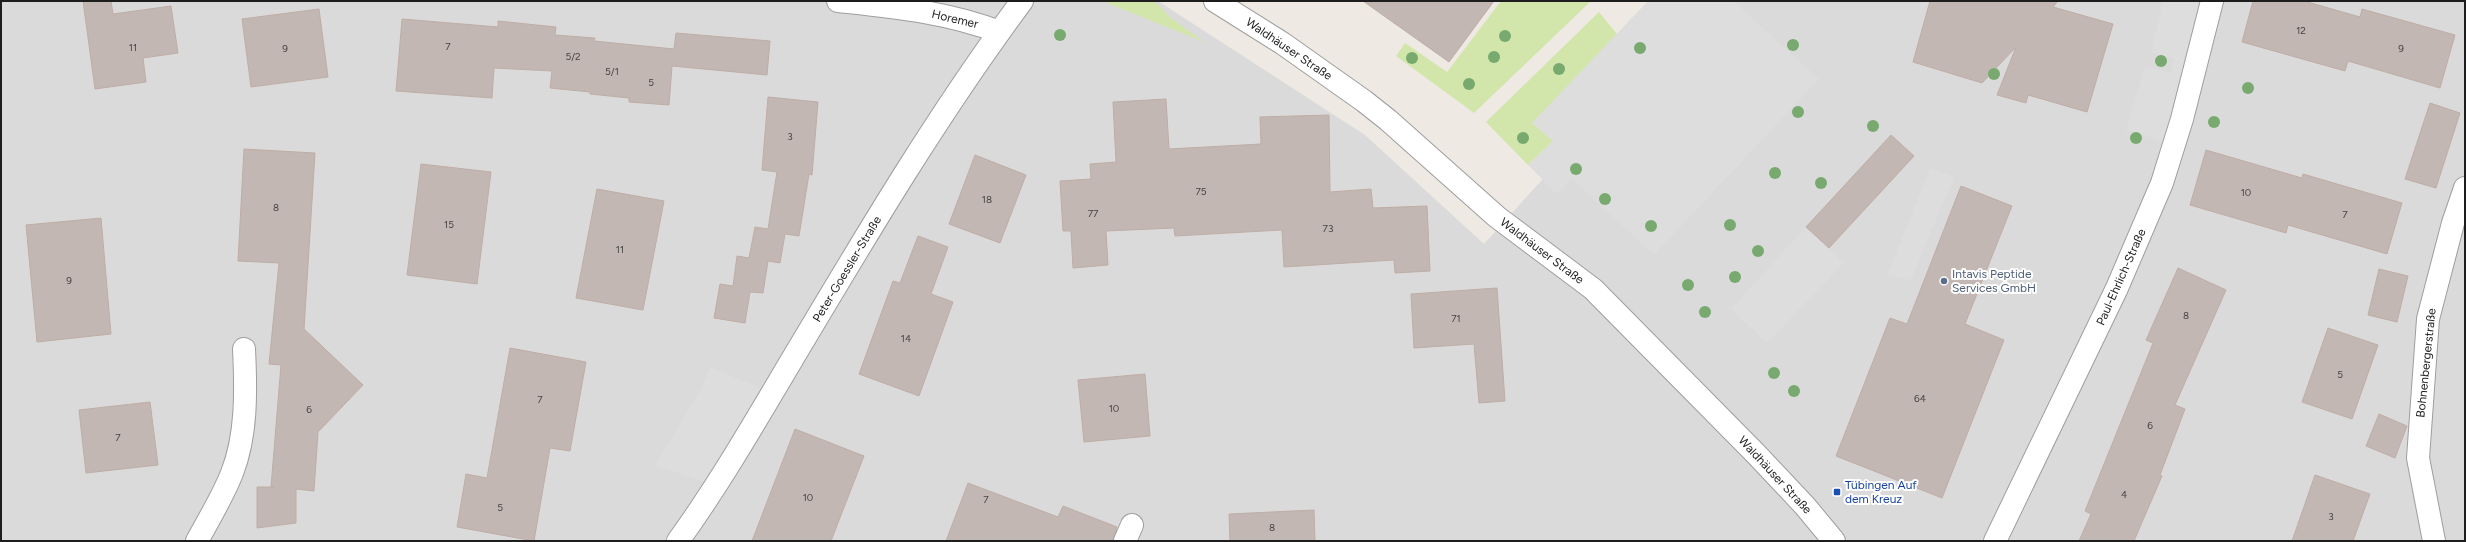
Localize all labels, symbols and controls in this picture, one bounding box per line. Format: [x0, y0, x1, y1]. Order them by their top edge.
street label: Horemer [930, 7, 980, 31]
street label: Waldhäuser Straße [1243, 15, 1335, 83]
house number: 12 [2296, 24, 2306, 37]
house number: 7 [445, 40, 451, 53]
house number: 11 [129, 41, 137, 54]
house number: 9 [282, 42, 288, 55]
house number: 9 [2398, 42, 2404, 55]
house number: 5/2 [565, 50, 581, 63]
house number: 5/1 [605, 65, 619, 78]
house number: 5 [648, 76, 654, 89]
house number: 3 [787, 130, 793, 143]
house number: 75 [1195, 185, 1207, 198]
house number: 10 [2241, 186, 2251, 199]
house number: 18 [982, 193, 992, 206]
house number: 8 [273, 201, 279, 214]
house number: 77 [1088, 207, 1099, 220]
house number: 7 [2342, 208, 2348, 221]
street label: Peter-Goessler-Straße [810, 213, 884, 324]
street label: Waldhäuser Straße [1497, 215, 1587, 287]
house number: 15 [444, 218, 454, 231]
house number: 73 [1323, 222, 1333, 235]
street label: Paul-Ehrlich-Straße [2093, 226, 2149, 327]
house number: 11 [616, 243, 624, 256]
place label: Intavis Peptide Services GmbH [1952, 267, 2036, 295]
house number: 9 [66, 274, 72, 287]
marker: Intavis Peptide Services GmbH [1939, 276, 1949, 286]
street label: Bohnenbergerstraße [2413, 307, 2439, 418]
house number: 8 [2183, 309, 2189, 322]
house number: 71 [1451, 312, 1461, 325]
house number: 14 [901, 332, 911, 345]
house number: 5 [2337, 368, 2343, 381]
house number: 64 [1914, 392, 1926, 405]
house number: 7 [537, 393, 543, 406]
house number: 10 [1109, 402, 1119, 415]
house number: 6 [306, 403, 312, 416]
house number: 6 [2147, 419, 2153, 432]
house number: 7 [115, 431, 121, 444]
street label: Waldhäuser Straße [1735, 433, 1815, 517]
place label: Tübingen Auf dem Kreuz [1845, 478, 1917, 506]
marker: Tübingen Auf dem Kreuz [1832, 487, 1842, 497]
house number: 4 [2121, 488, 2127, 501]
house number: 10 [803, 491, 813, 504]
house number: 7 [983, 493, 989, 506]
house number: 5 [497, 501, 503, 514]
house number: 3 [2328, 510, 2334, 523]
house number: 8 [1269, 521, 1275, 534]

